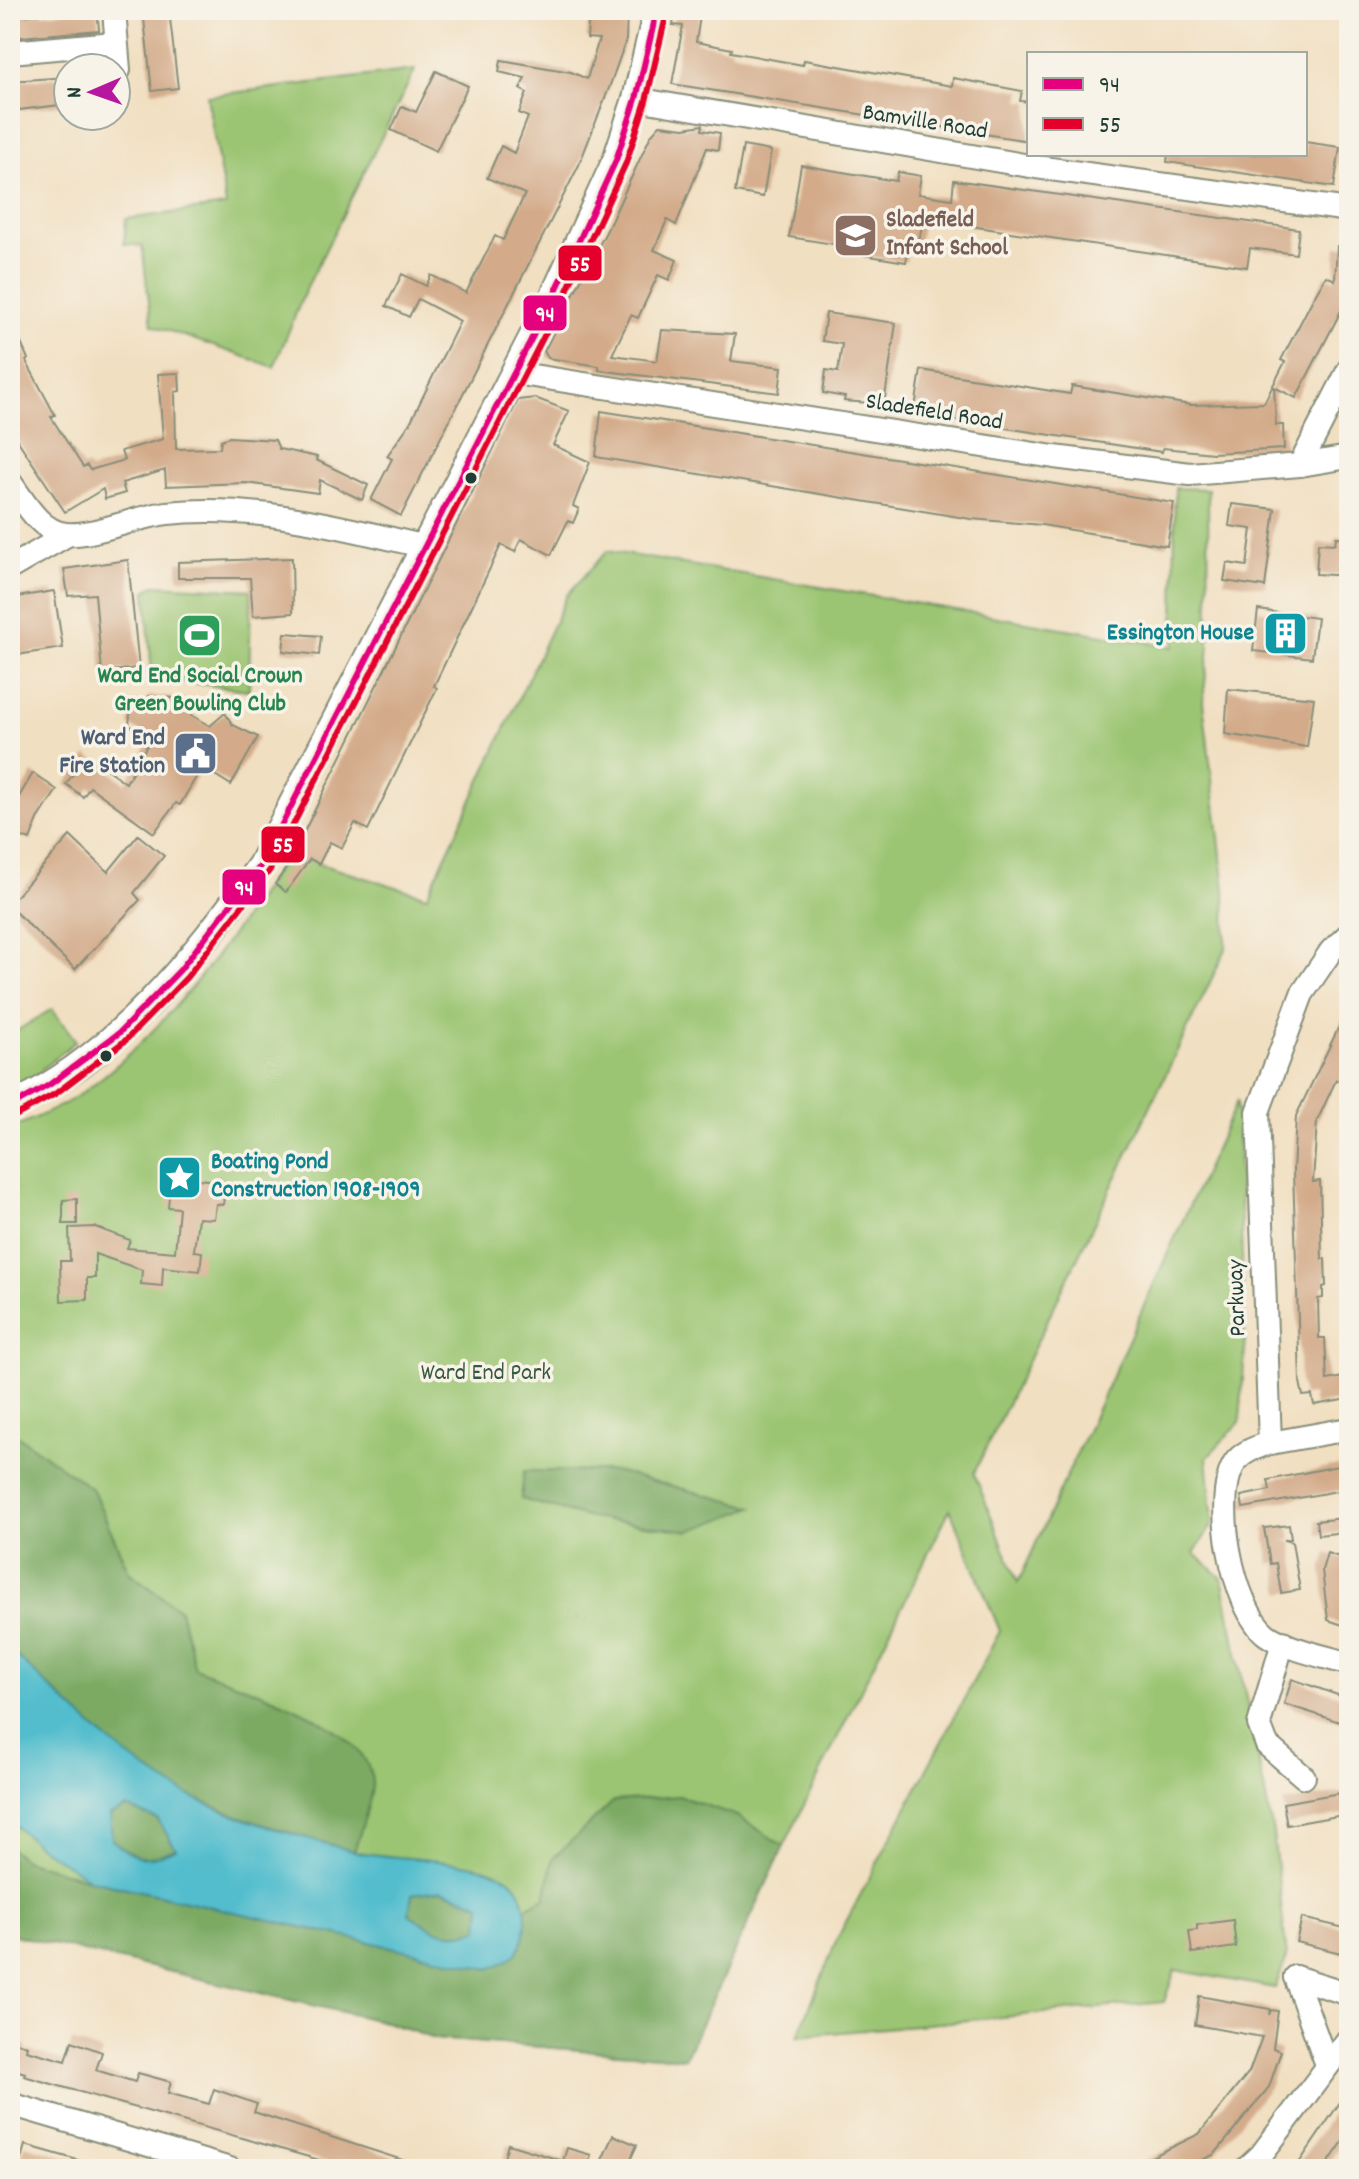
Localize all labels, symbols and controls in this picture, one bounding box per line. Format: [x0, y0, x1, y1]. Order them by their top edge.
north arrow [52, 52, 132, 132]
legend [1027, 52, 1307, 156]
text: 94 [1099, 70, 1120, 104]
text: N [60, 86, 91, 99]
street label: Bamville Road [860, 96, 990, 150]
text: 55 [1099, 110, 1121, 144]
place label: Sladefield Infant School [886, 204, 1008, 266]
school or university icon: Sladefield Infant School [831, 211, 879, 259]
line badge: 55 [557, 244, 603, 282]
text: 55 [570, 251, 590, 282]
line badge: 94 [522, 294, 568, 332]
text: 94 [535, 301, 555, 332]
street label: Sladefield Road [863, 385, 1005, 441]
unlabelled marker [463, 470, 479, 486]
building icon: Essington House [1261, 610, 1309, 658]
sports icon: Ward End Social Crown Green Bowling Club [176, 611, 224, 659]
place label: Essington House [1107, 617, 1254, 651]
place label: Ward End Social Crown Green Bowling Club [97, 660, 303, 722]
place label: Ward End Fire Station [59, 722, 165, 784]
public building icon: Ward End Fire Station [172, 729, 220, 777]
line badge: 55 [260, 825, 306, 864]
text: 55 [273, 832, 293, 863]
line badge: 94 [221, 868, 267, 906]
text: 94 [234, 875, 254, 906]
unlabelled marker [98, 1048, 114, 1064]
place label: Boating Pond Construction 1908-1909 [211, 1146, 420, 1208]
place icon: Boating Pond Construction 1908-1909 [156, 1153, 204, 1201]
street label: Parkway [1220, 1257, 1256, 1337]
park label: Ward End Park [421, 1357, 551, 1391]

